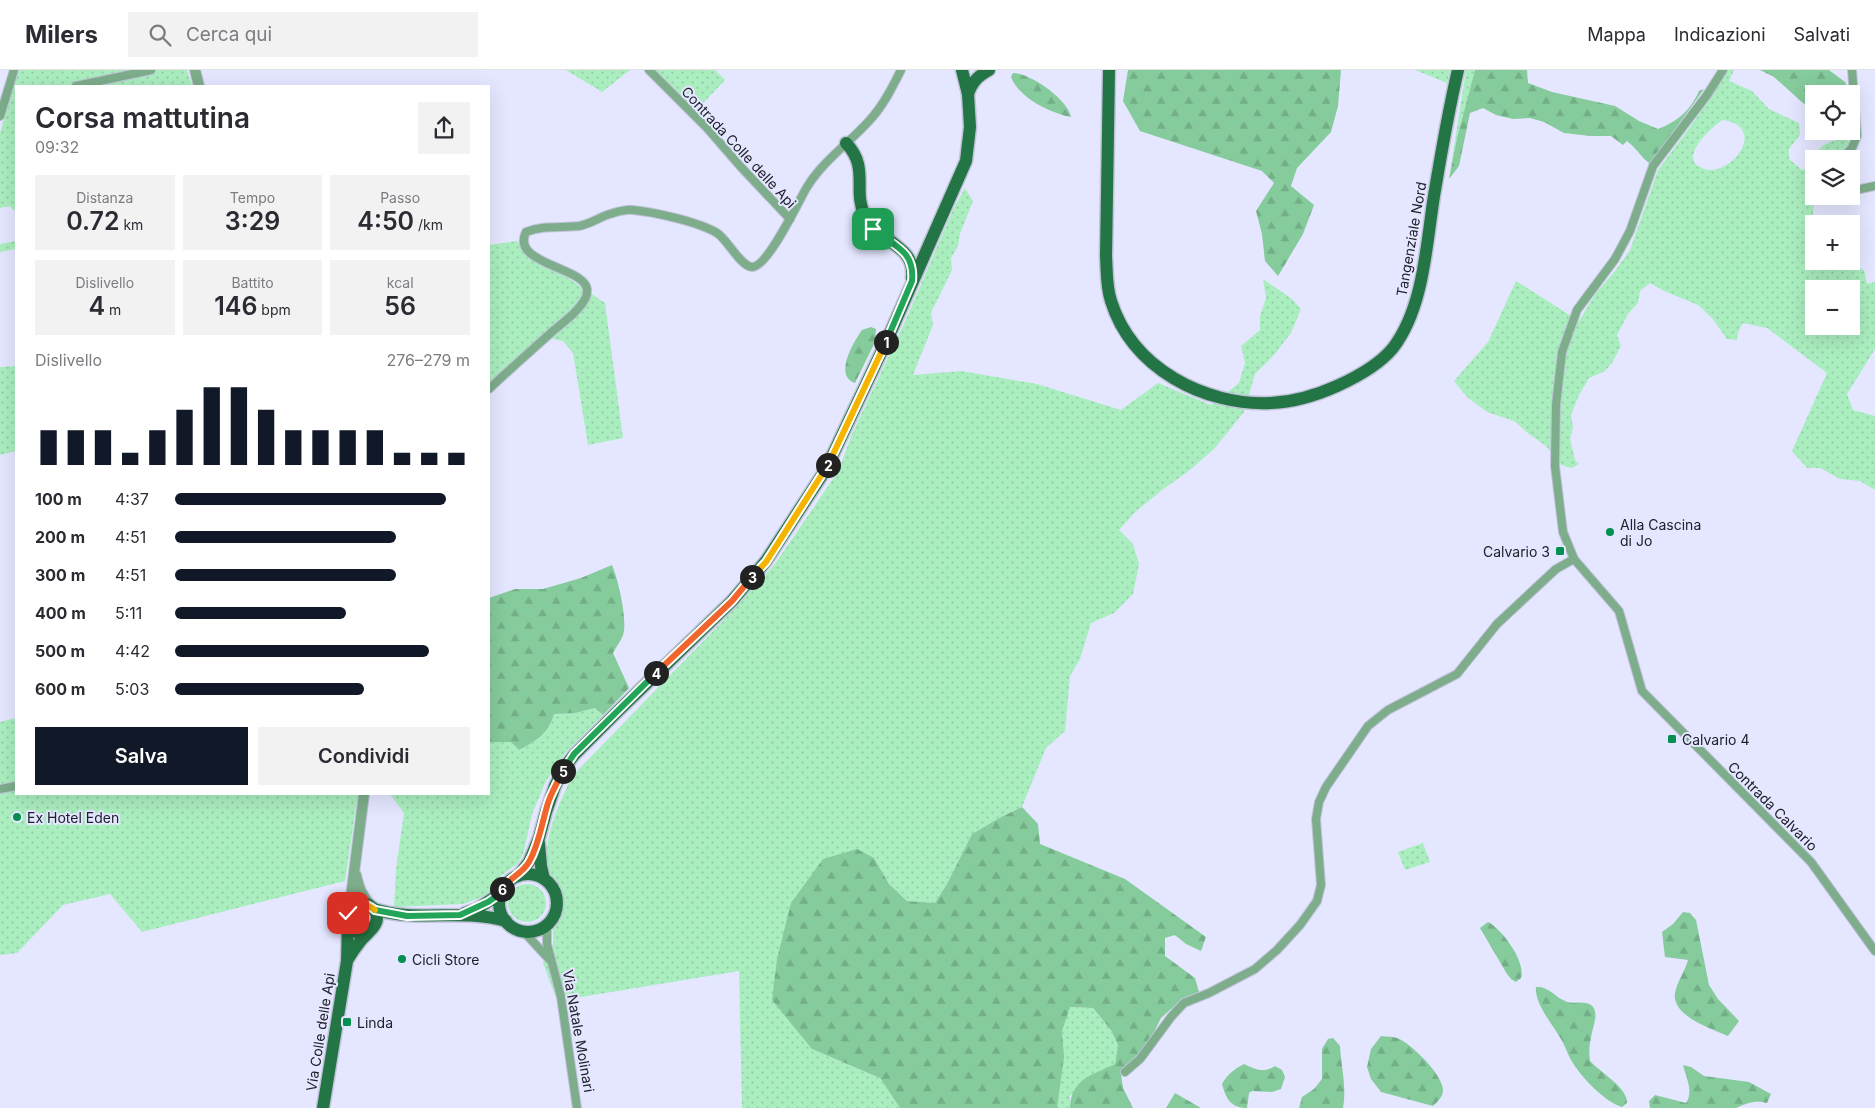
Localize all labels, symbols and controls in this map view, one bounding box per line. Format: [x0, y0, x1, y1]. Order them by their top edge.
search box [128, 12, 478, 57]
text: Milers [25, 20, 98, 49]
icon: search [146, 21, 174, 49]
text: Cerca qui [186, 23, 272, 46]
text: Mappa [1587, 24, 1646, 45]
text: Indicazioni [1674, 24, 1766, 45]
text: Salvati [1794, 24, 1850, 45]
street label: Contrada Colle delle Api [678, 83, 800, 211]
map controls [1805, 85, 1860, 335]
button: locate [1805, 85, 1860, 140]
text: Corsa mattutina [35, 101, 250, 135]
button: share [418, 102, 470, 154]
text: 09:32 [35, 137, 79, 157]
button: layers [1805, 150, 1860, 205]
street label: Tangenziale Nord [1393, 180, 1429, 298]
text: Distanza [76, 189, 133, 206]
text: Tempo [230, 189, 275, 206]
text: Passo [380, 189, 420, 206]
text: 0.72 [66, 206, 119, 236]
text: 3:29 [225, 206, 280, 236]
text: 4:50 [357, 206, 414, 236]
pin [852, 208, 894, 250]
icon: arrive [859, 215, 887, 243]
button: + [1805, 215, 1860, 270]
text: km [119, 216, 143, 233]
text: /km [414, 216, 443, 233]
text: Dislivello [76, 274, 134, 291]
text: Battito [231, 274, 274, 291]
text: kcal [387, 274, 414, 291]
button: − [1805, 280, 1860, 335]
text: 4 [88, 291, 105, 321]
text: 146 [214, 291, 257, 321]
text: 56 [384, 291, 416, 321]
text: m [105, 301, 121, 318]
text: bpm [257, 301, 291, 318]
pin: 1 [874, 330, 898, 354]
text: 1 [883, 334, 890, 351]
text: Dislivello [35, 350, 102, 370]
text: 276–279 m [386, 350, 470, 370]
pin: 2 [816, 452, 840, 478]
text: 2 [824, 457, 833, 474]
text: 100 m [35, 489, 82, 509]
text: 4:37 [115, 489, 149, 509]
place label: Alla Cascina di Jo [1620, 516, 1701, 549]
marker: Alla Cascina di Jo [1604, 526, 1616, 538]
text: 200 m [35, 527, 85, 547]
text: 4:51 [115, 527, 146, 547]
place label: Calvario 3 [1483, 543, 1550, 560]
marker: Calvario 3 [1554, 545, 1566, 557]
pin: 3 [740, 564, 764, 590]
text: 300 m [35, 565, 85, 585]
text: 4:51 [115, 565, 146, 585]
text: 3 [748, 569, 757, 586]
text: 400 m [35, 603, 86, 623]
text: 5:11 [115, 603, 142, 623]
text: 500 m [35, 641, 85, 661]
text: 4:42 [115, 641, 150, 661]
pin: 4 [644, 660, 668, 686]
text: 4 [652, 665, 661, 682]
text: 600 m [35, 679, 85, 699]
text: 5:03 [115, 679, 149, 699]
button: Salva [35, 727, 248, 785]
button: Condividi [258, 727, 470, 785]
place label: Calvario 4 [1682, 731, 1749, 748]
marker: Calvario 4 [1666, 733, 1678, 745]
pin: 5 [550, 758, 576, 784]
street label: Contrada Calvario [1725, 758, 1821, 854]
text: 5 [559, 763, 568, 780]
place label: Ex Hotel Eden [27, 809, 119, 826]
marker: Ex Hotel Eden [11, 811, 23, 823]
pin: 6 [490, 876, 514, 902]
text: 6 [498, 881, 507, 898]
pin [327, 892, 369, 934]
icon: check [334, 899, 362, 927]
place label: Cicli Store [412, 951, 479, 968]
marker: Cicli Store [396, 953, 408, 965]
street label: Via Natale Molinari [560, 968, 598, 1094]
street label: Via Colle delle Api [302, 972, 338, 1092]
place label: Linda [357, 1014, 393, 1031]
marker: Linda [341, 1016, 353, 1028]

